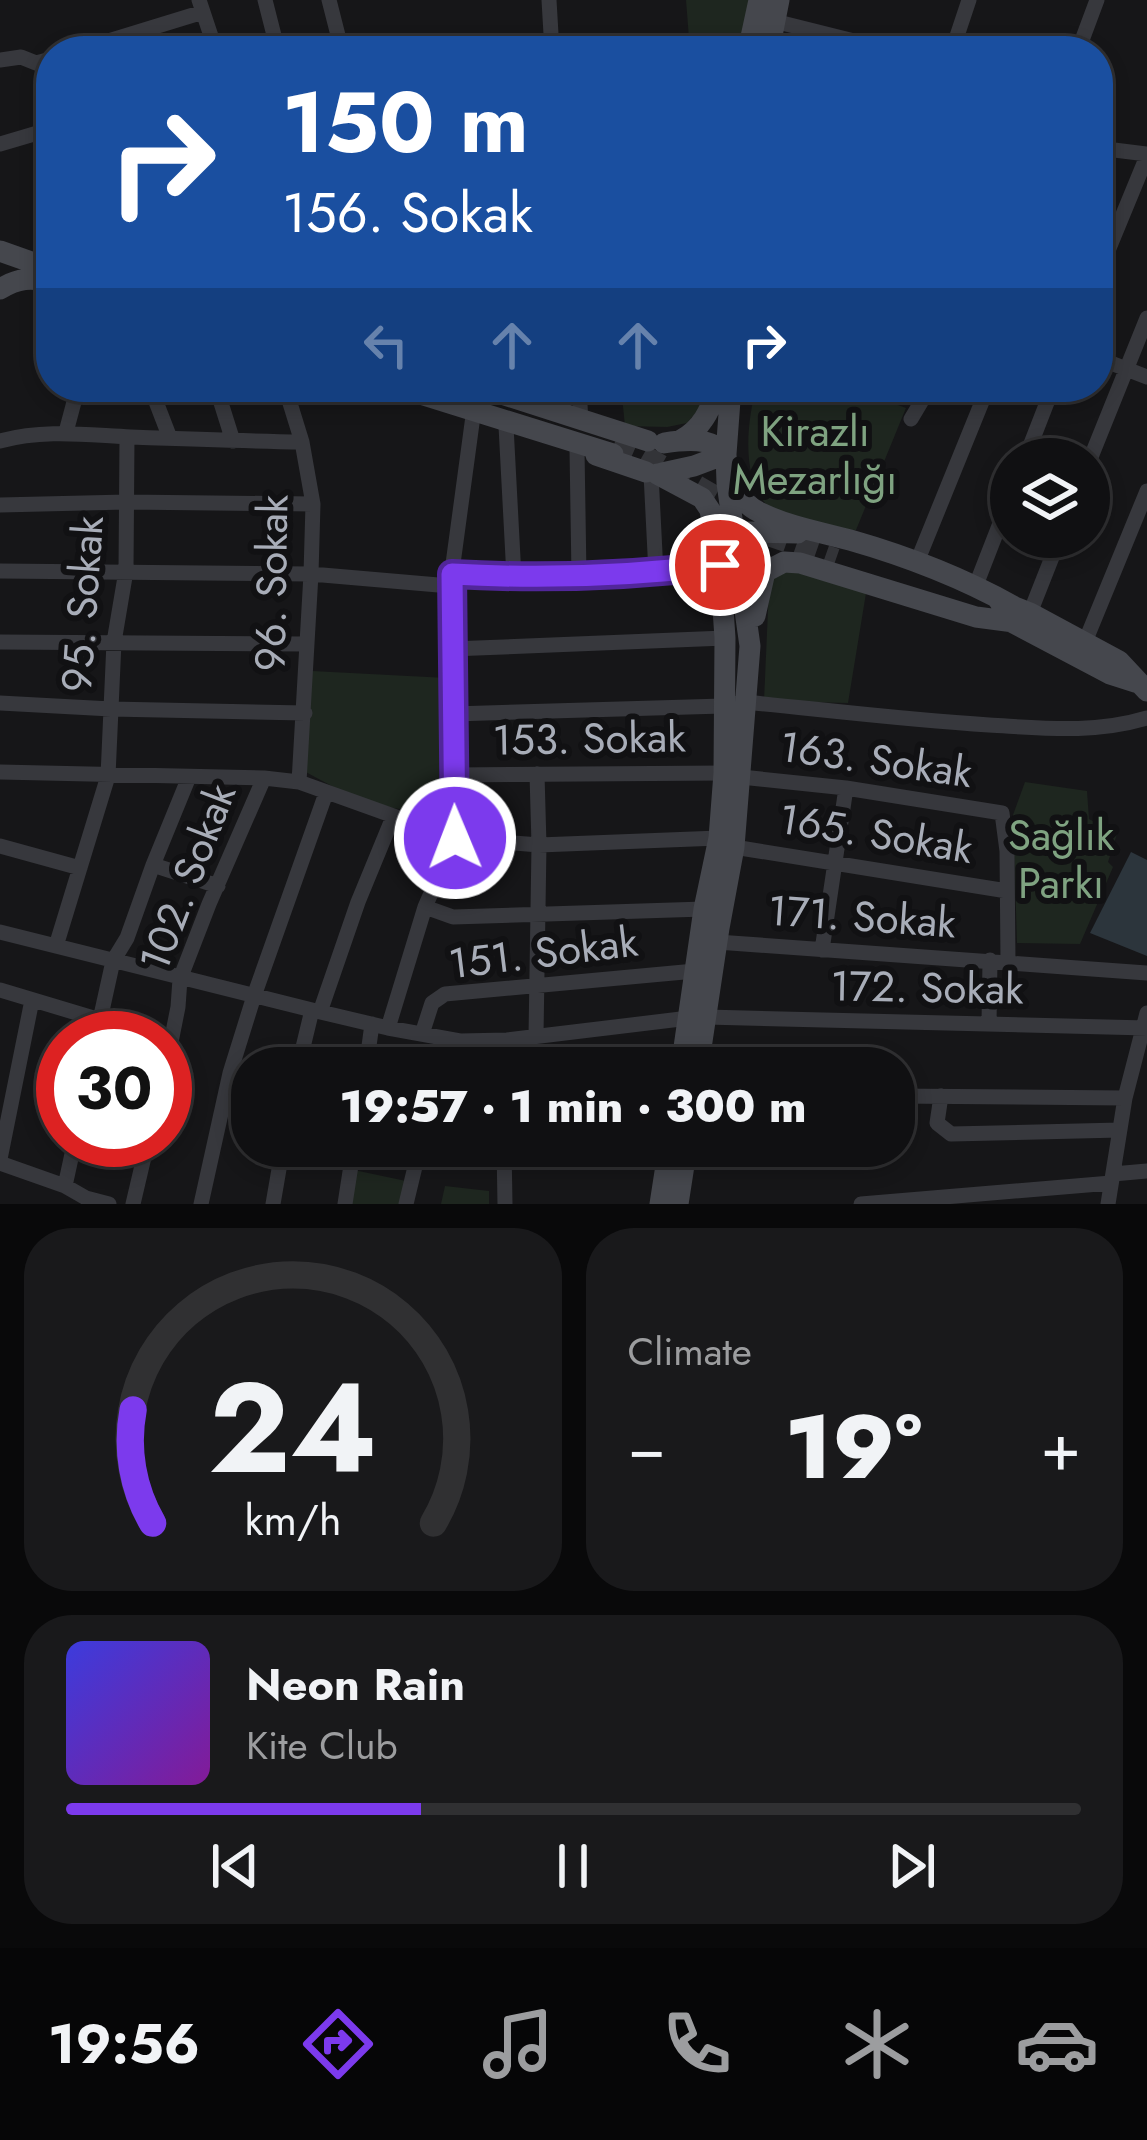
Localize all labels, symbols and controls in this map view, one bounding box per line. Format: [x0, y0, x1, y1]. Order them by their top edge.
text: 150 m [282, 62, 529, 184]
icon: right [84, 84, 240, 240]
text: 156. Sokak [282, 174, 533, 252]
icon: left [353, 312, 419, 378]
icon: ahead [479, 312, 545, 378]
icon: ahead [605, 312, 671, 378]
icon: right [731, 312, 797, 378]
park label: Kirazlı Mezarlığı [733, 401, 897, 510]
map controls [990, 438, 1110, 558]
button: layers [990, 438, 1110, 558]
street label: 96. Sokak [239, 494, 304, 672]
street label: 95. Sokak [46, 514, 119, 694]
pin [669, 514, 771, 616]
icon: arrive [687, 532, 753, 598]
street label: 153. Sokak [492, 706, 687, 771]
street label: 163. Sokak [776, 716, 977, 803]
street label: 102. Sokak [124, 774, 251, 980]
position arrow [392, 775, 518, 901]
street label: 165. Sokak [775, 788, 978, 879]
park label: Sağlık Parkı [1008, 805, 1115, 914]
street label: 171. Sokak [766, 880, 958, 954]
street label: 151. Sokak [445, 911, 641, 994]
street label: 172. Sokak [830, 955, 1025, 1020]
speed limit sign: 30 [36, 1011, 192, 1167]
text: 19:57 · 1 min · 300 m [340, 1074, 806, 1139]
text: Climate [628, 1323, 752, 1380]
text: 24 [208, 1338, 377, 1519]
text: 19° [785, 1382, 922, 1512]
text: − [628, 1399, 666, 1495]
text: + [1040, 1399, 1081, 1495]
text: km/h [244, 1488, 341, 1550]
text: Neon Rain [246, 1652, 465, 1717]
text: Kite Club [246, 1717, 398, 1774]
icon: previous [202, 1833, 268, 1899]
icon: pause [540, 1833, 606, 1899]
icon: next [879, 1833, 945, 1899]
icon: directions [296, 2002, 380, 2086]
icon: music [476, 2002, 560, 2086]
icon: phone [655, 2002, 739, 2086]
icon: climate [835, 2002, 919, 2086]
icon: car [1015, 2002, 1099, 2086]
text: 19:56 [48, 2005, 200, 2083]

